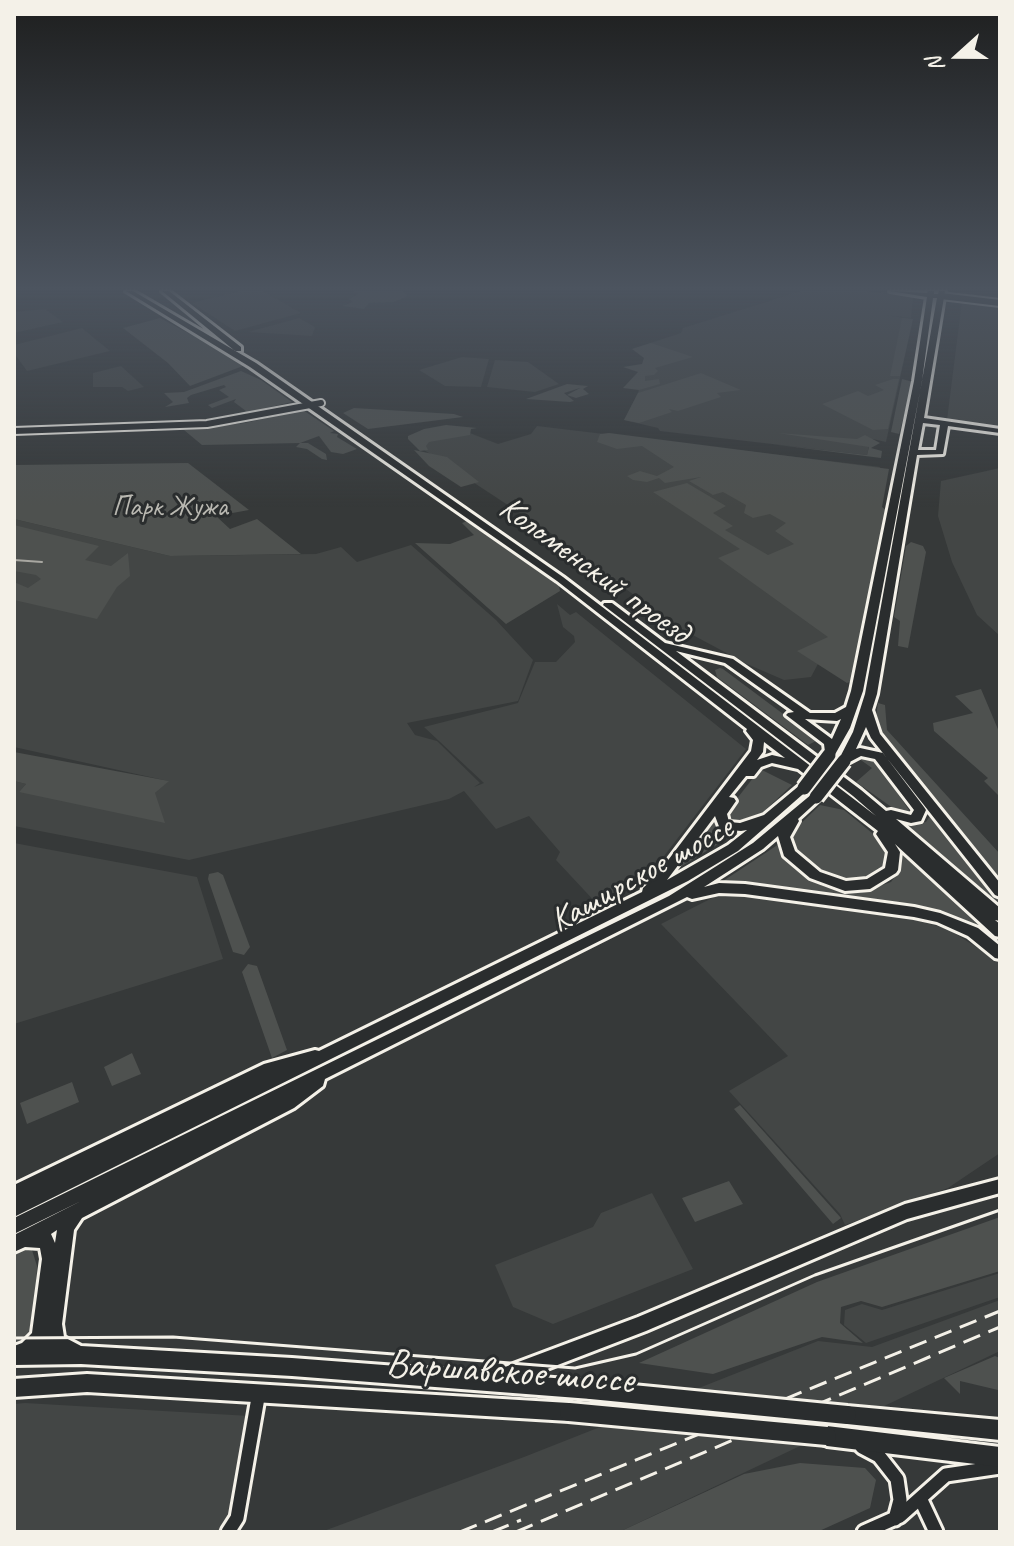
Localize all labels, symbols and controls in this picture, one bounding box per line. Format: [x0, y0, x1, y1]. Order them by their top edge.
north arrow [918, 16, 998, 96]
text: N [920, 53, 951, 76]
street label: Коломенский проезд [491, 488, 697, 654]
park label: Парк Жужа [112, 491, 228, 525]
street label: Каширское шоссе [544, 808, 740, 942]
street label: Варшавское шоссе [385, 1340, 635, 1406]

